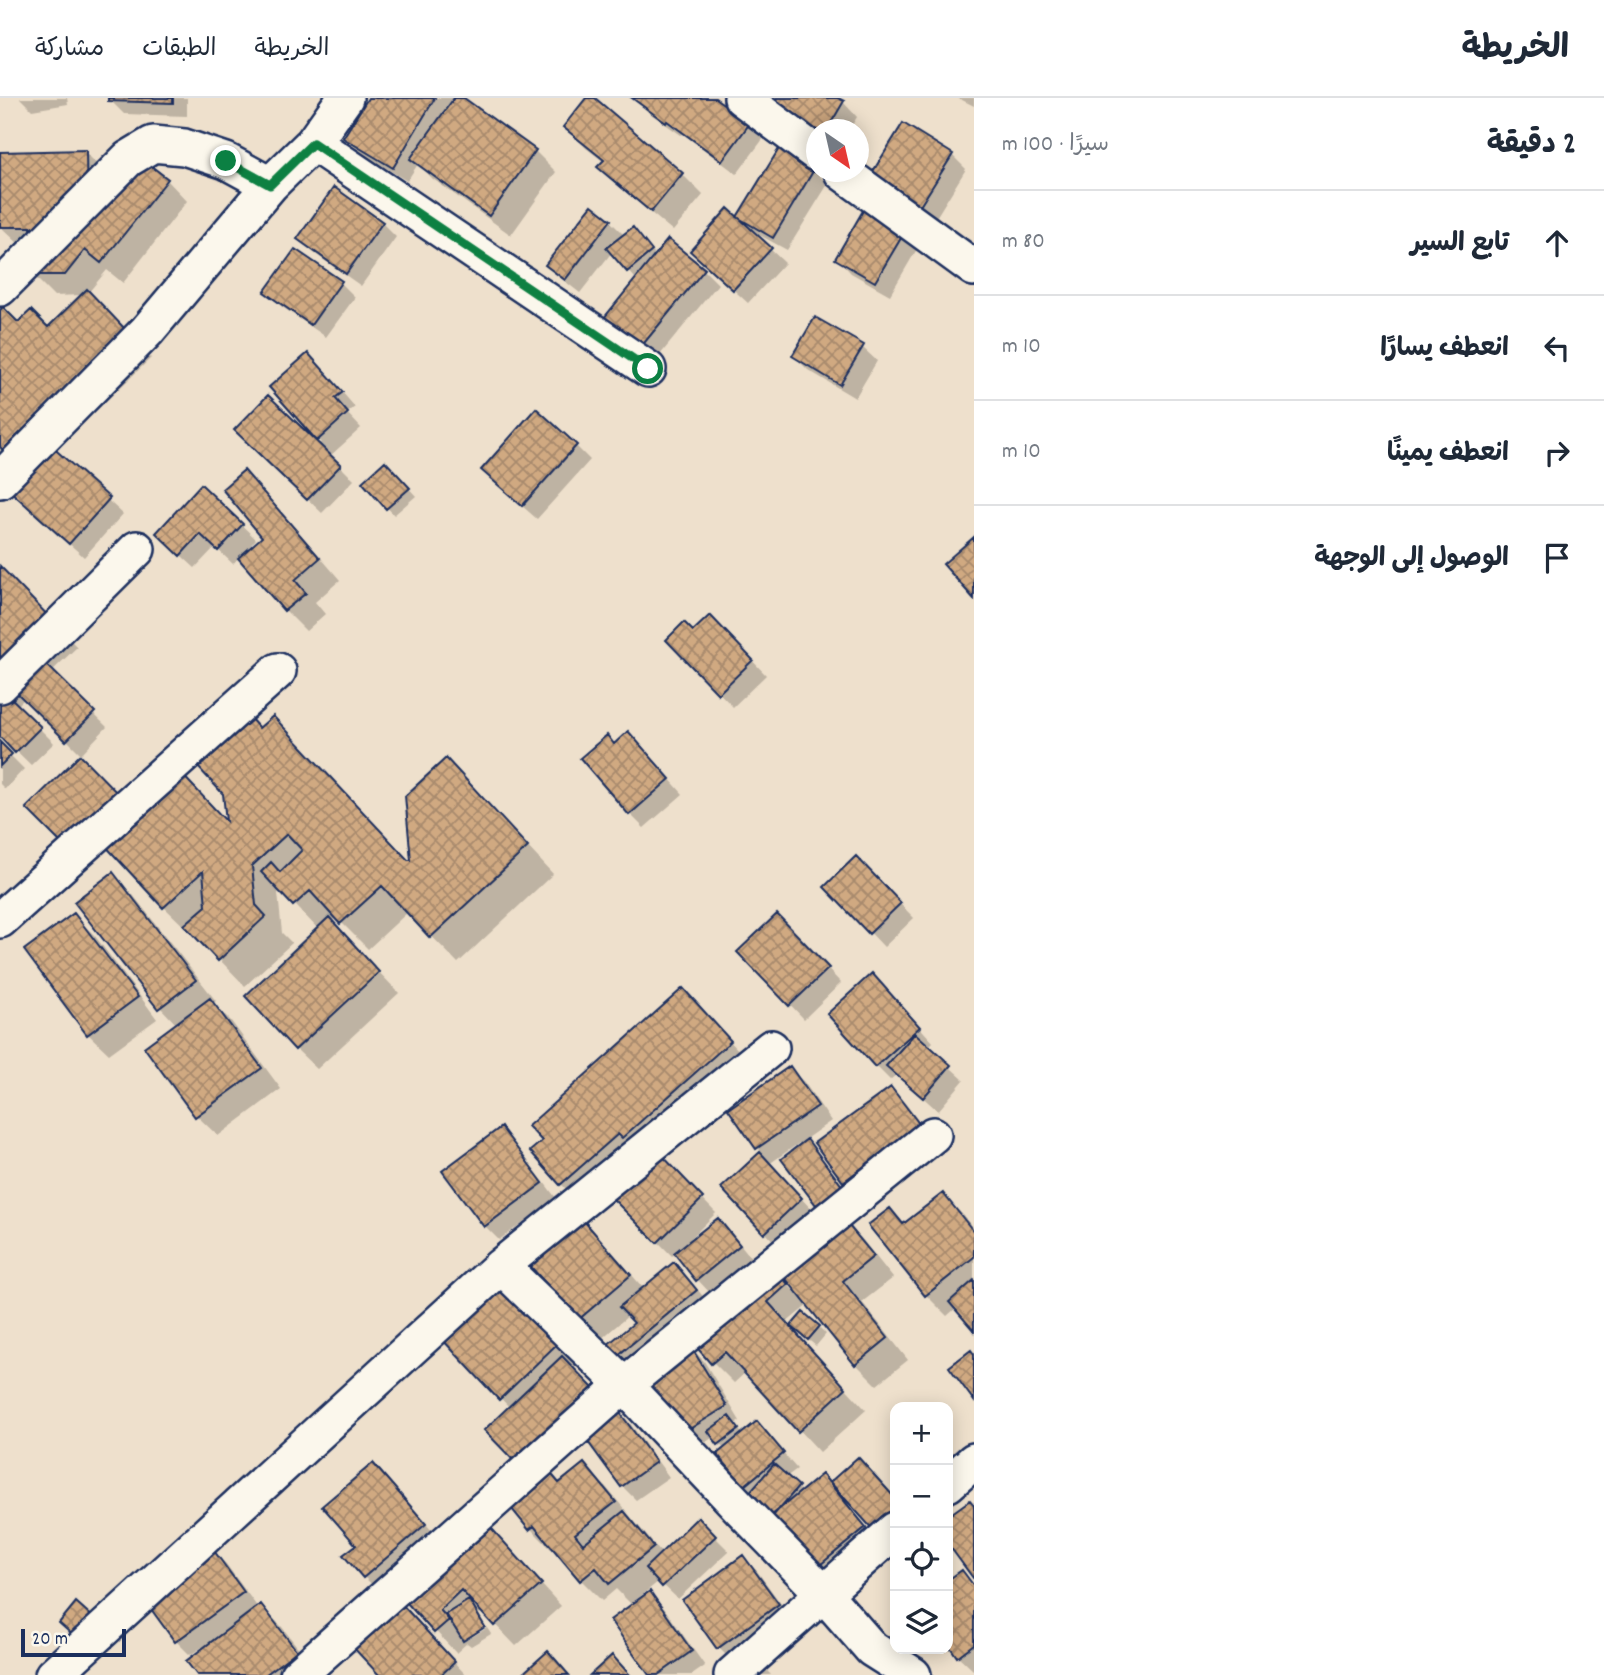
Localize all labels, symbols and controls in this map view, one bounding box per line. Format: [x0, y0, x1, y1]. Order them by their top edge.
text: الخريطة [1462, 27, 1569, 74]
text: مشاركة [35, 33, 104, 67]
text: الطبقات [142, 33, 217, 67]
text: الخريطة [255, 33, 329, 67]
north arrow [806, 119, 869, 182]
text: 2 دقيقة [1487, 125, 1576, 168]
text: سيرًا · 100 m [1002, 129, 1109, 162]
route end [210, 145, 241, 176]
icon: ahead [1538, 224, 1576, 262]
text: 80 m [1002, 226, 1045, 259]
text: تابع السير [1410, 226, 1509, 263]
icon: left [1538, 329, 1576, 367]
text: 10 m [1002, 331, 1041, 364]
text: انعطف يسارًا [1380, 331, 1509, 368]
route start [632, 353, 663, 384]
icon: right [1538, 434, 1576, 472]
text: 10 m [1002, 436, 1041, 469]
text: انعطف يمينًا [1387, 436, 1509, 473]
icon: arrive [1538, 539, 1576, 577]
text: الوصول إلى الوجهة [1314, 541, 1509, 578]
map controls [890, 1402, 953, 1654]
button: + [890, 1402, 953, 1465]
button: − [890, 1465, 953, 1528]
button: locate [890, 1528, 953, 1591]
button: layers [890, 1591, 953, 1654]
scale bar [21, 1626, 126, 1658]
text: 20 m [32, 1627, 68, 1654]

